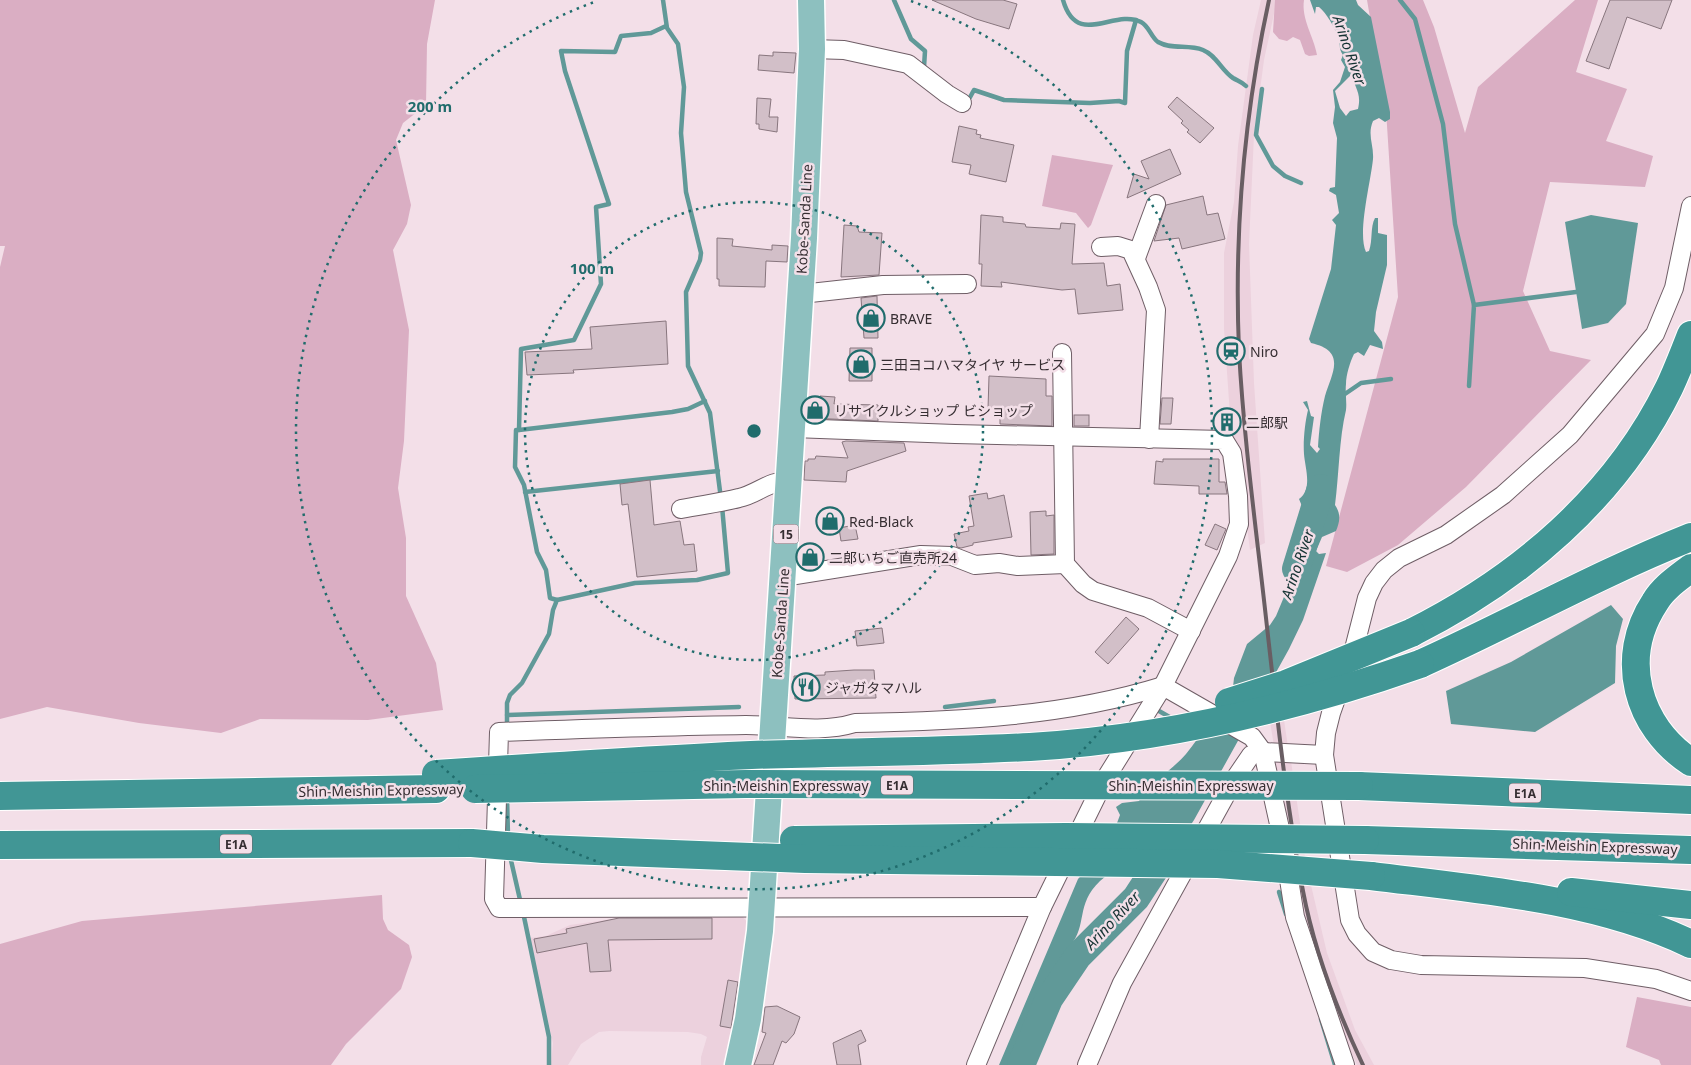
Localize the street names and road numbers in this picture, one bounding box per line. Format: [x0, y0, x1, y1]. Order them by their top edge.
street label: Kobe-Sanda Line [792, 164, 816, 274]
road number: 15 [774, 524, 798, 544]
street label: Kobe-Sanda Line [767, 567, 793, 679]
street label: Shin-Meishin Expressway [703, 776, 869, 795]
road number: E1A [881, 776, 913, 794]
street label: Shin-Meishin Expressway [1108, 776, 1274, 795]
street label: Shin-Meishin Expressway [298, 779, 465, 801]
road number: E1A [1509, 784, 1541, 802]
road number: E1A [220, 834, 252, 854]
street label: Shin-Meishin Expressway [1512, 834, 1679, 858]

